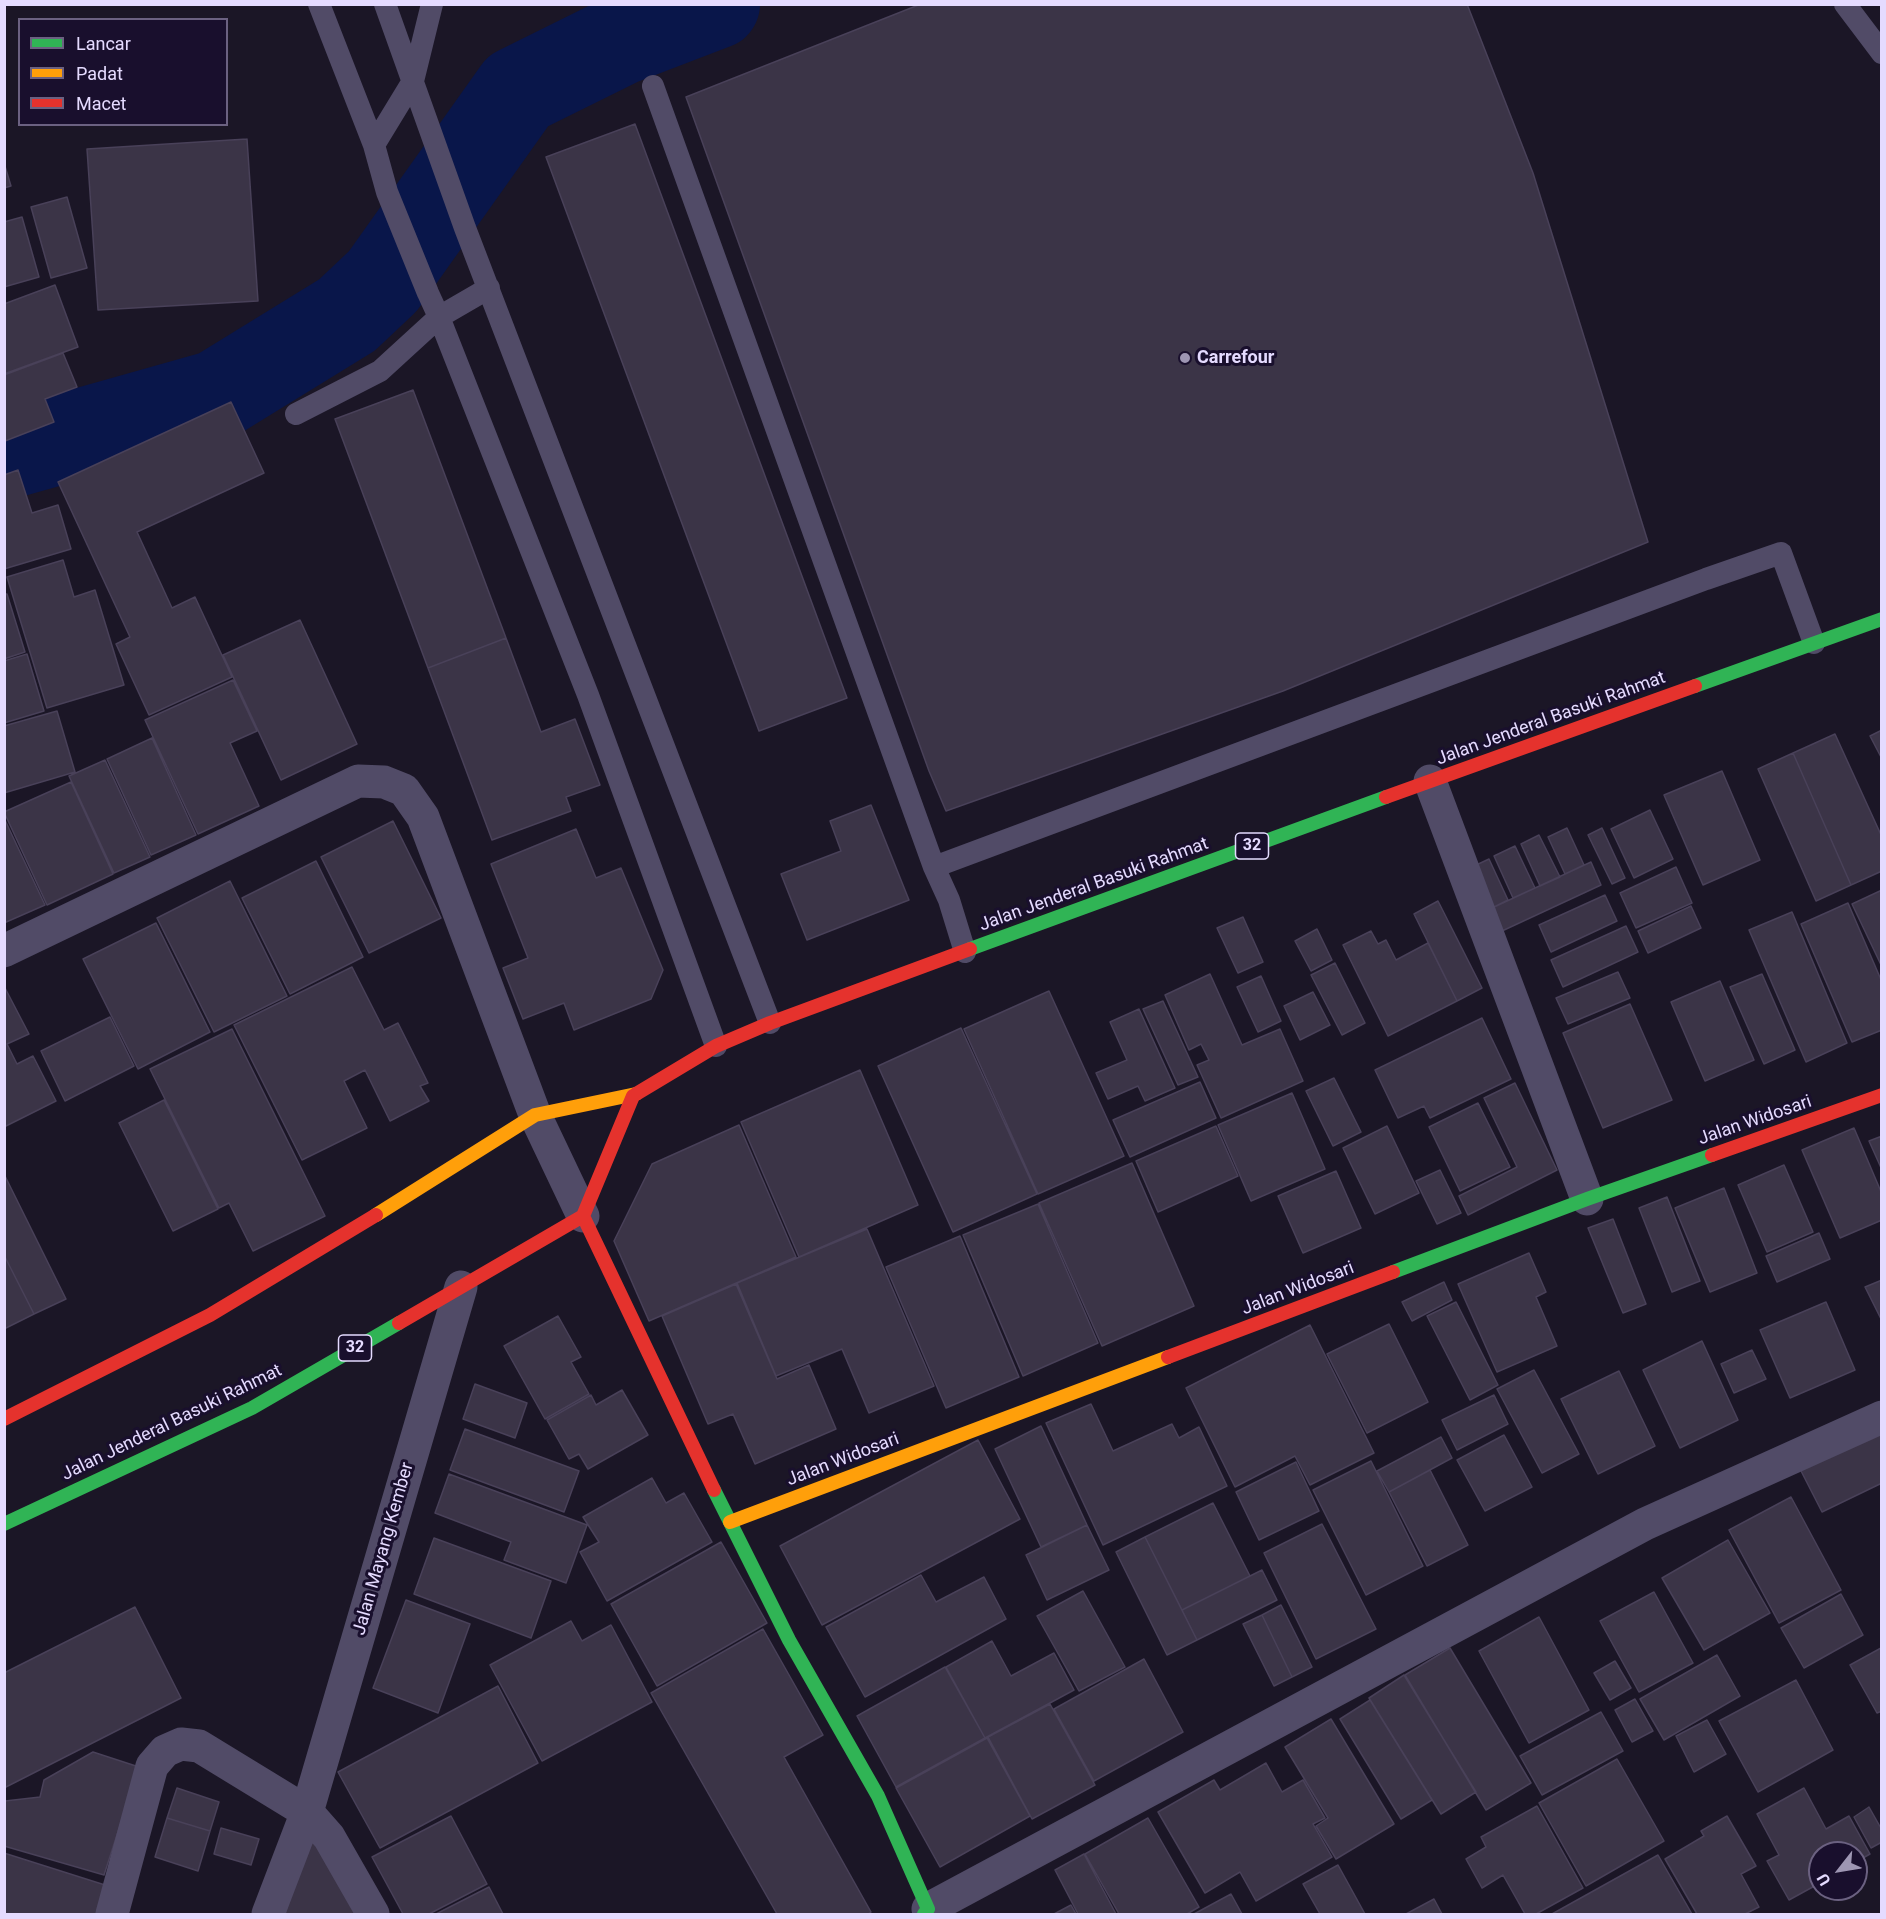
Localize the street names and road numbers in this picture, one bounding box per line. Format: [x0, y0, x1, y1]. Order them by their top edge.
street label: Jalan Jenderal Basuki Rahmat [1433, 667, 1669, 771]
street label: Jalan Jenderal Basuki Rahmat [976, 833, 1212, 937]
road number: 32 [1236, 833, 1268, 859]
street label: Jalan Widosari [1695, 1091, 1815, 1151]
street label: Jalan Widosari [1239, 1258, 1357, 1320]
road number: 32 [338, 1335, 372, 1361]
street label: Jalan Jenderal Basuki Rahmat [58, 1360, 286, 1486]
street label: Jalan Widosari [784, 1429, 902, 1491]
street label: Jalan Mayang Kember [349, 1460, 419, 1638]

